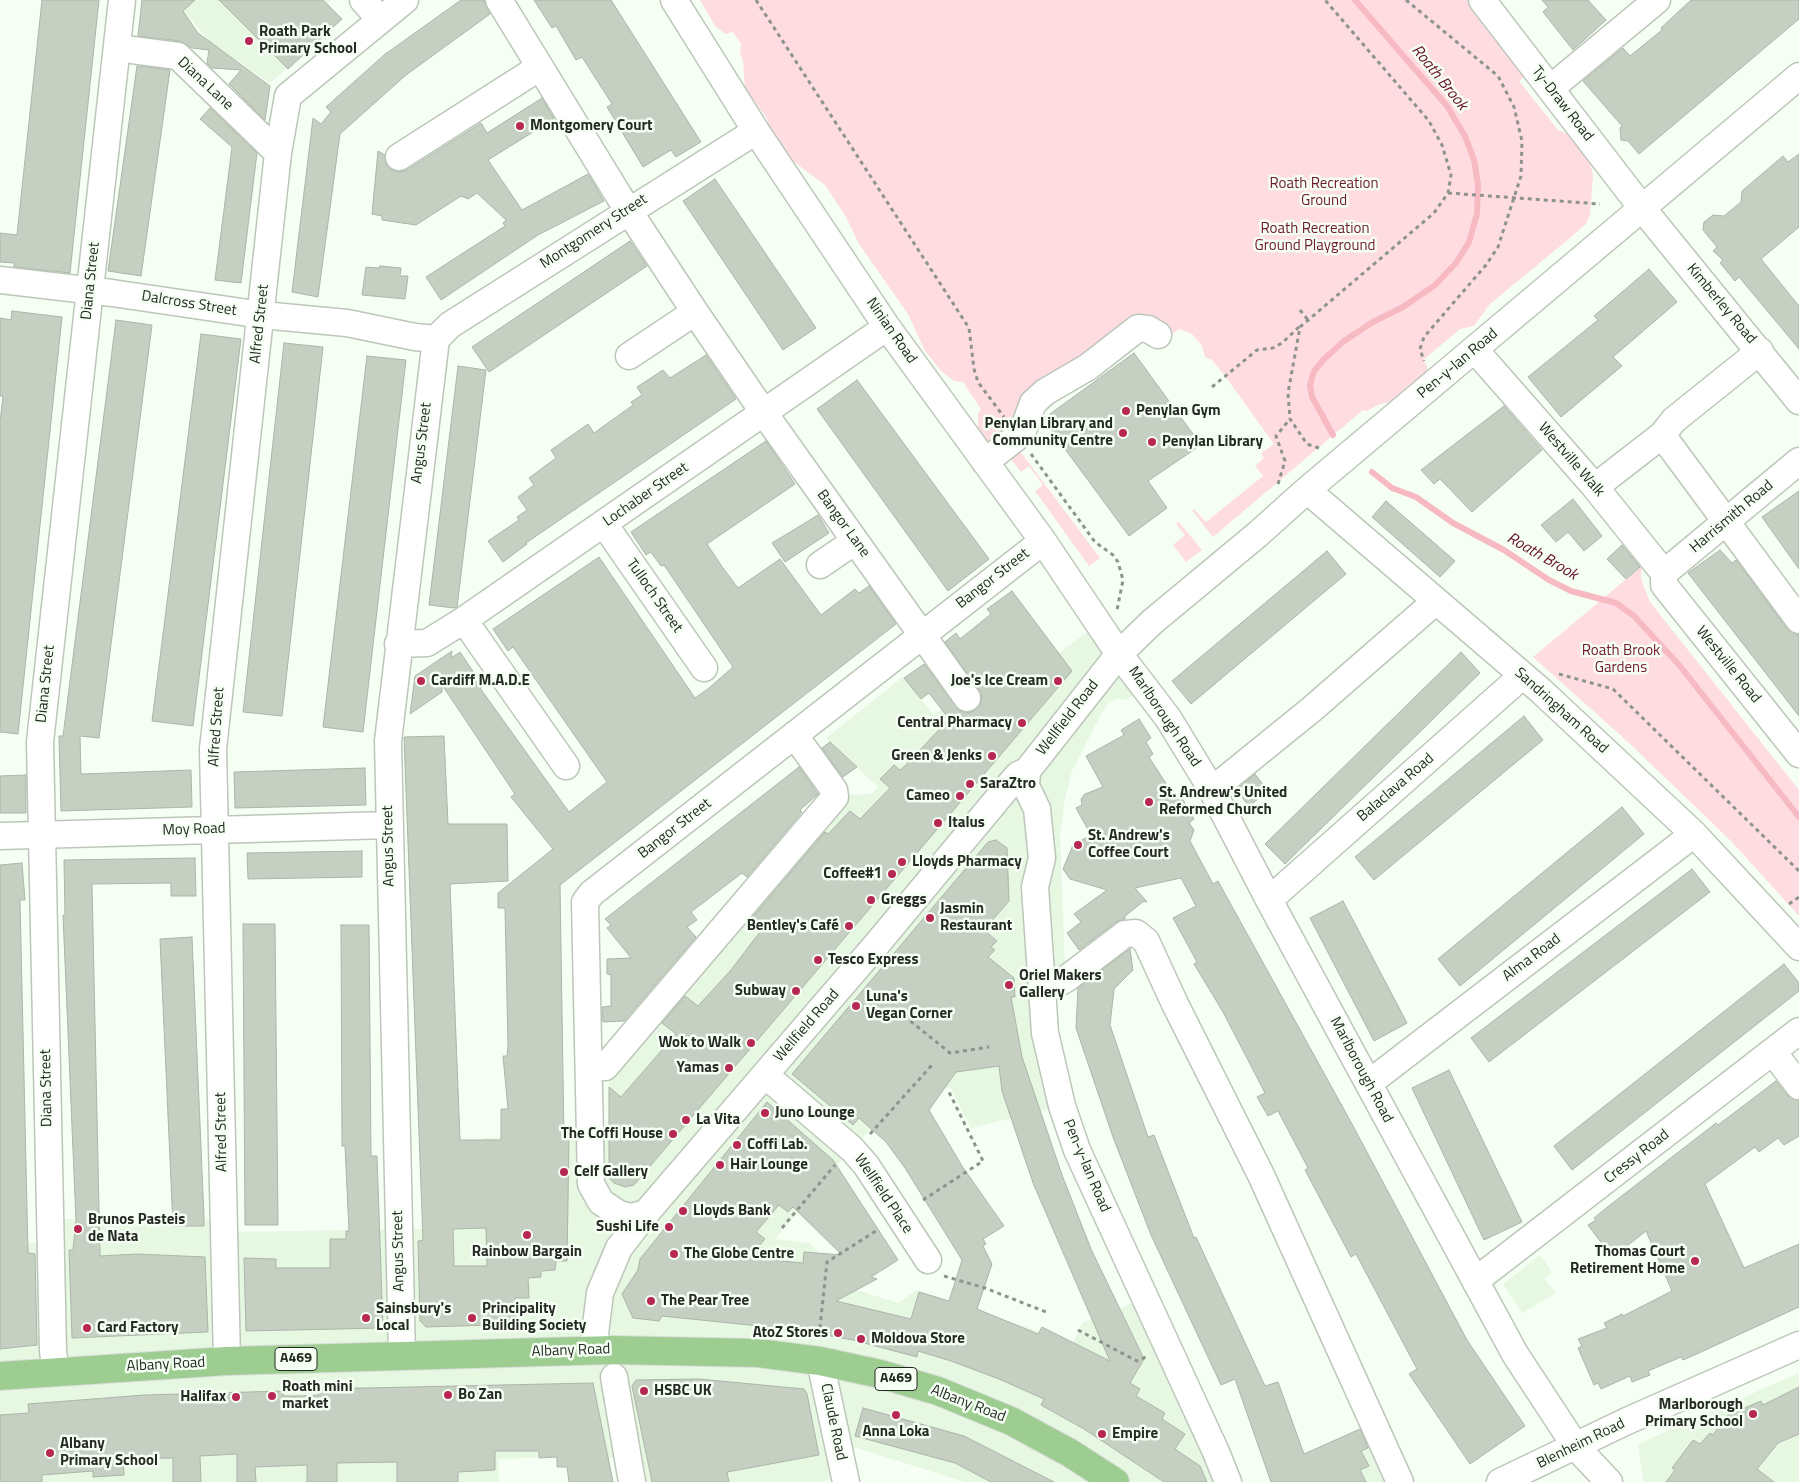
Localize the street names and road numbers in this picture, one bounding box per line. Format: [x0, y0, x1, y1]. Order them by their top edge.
street label: Diana Lane [173, 54, 237, 114]
street label: Ty-Draw Road [1527, 63, 1597, 145]
street label: Montgomery Street [537, 191, 651, 273]
street label: Diana Street [78, 241, 104, 321]
street label: Kimberley Road [1682, 260, 1760, 348]
street label: Alfred Street [247, 283, 273, 365]
street label: Dalcross Street [140, 288, 238, 320]
street label: Ninian Road [862, 295, 920, 367]
street label: Pen-y-lan Road [1414, 325, 1502, 403]
street label: Angus Street [408, 401, 436, 485]
street label: Westville Walk [1534, 419, 1608, 501]
street label: Lochaber Street [600, 459, 692, 531]
street label: Harrismith Road [1687, 477, 1777, 557]
street label: Bangor Lane [812, 487, 874, 561]
street label: Bangor Street [953, 545, 1033, 613]
street label: Tulloch Street [622, 556, 686, 636]
street label: Westville Road [1692, 623, 1764, 707]
street label: Diana Street [33, 644, 59, 724]
street label: Marlborough Road [1124, 663, 1204, 771]
street label: Sandringham Road [1510, 664, 1612, 758]
street label: Wellfield Road [1033, 677, 1103, 759]
street label: Alfred Street [205, 687, 229, 767]
street label: Balaclava Road [1354, 750, 1438, 826]
street label: Bangor Street [635, 795, 715, 863]
street label: Angus Street [379, 805, 399, 887]
street label: Moy Road [162, 820, 226, 840]
street label: Alma Road [1499, 930, 1565, 986]
street label: Wellfield Road [771, 986, 843, 1066]
street label: Marlborough Road [1326, 1014, 1396, 1126]
street label: Diana Street [37, 1049, 57, 1127]
street label: Alfred Street [212, 1092, 232, 1172]
street label: Pen-y-lan Road [1058, 1117, 1114, 1215]
street label: Cressy Road [1601, 1126, 1673, 1188]
street label: Wellfield Place [850, 1151, 916, 1237]
street label: Angus Street [389, 1210, 409, 1292]
street label: Albany Road [531, 1341, 611, 1361]
road number: A469 [275, 1348, 317, 1370]
street label: Albany Road [126, 1354, 206, 1376]
road number: A469 [875, 1368, 917, 1390]
street label: Albany Road [928, 1381, 1008, 1427]
street label: Claude Road [816, 1382, 850, 1462]
street label: Blenheim Road [1534, 1415, 1628, 1473]

